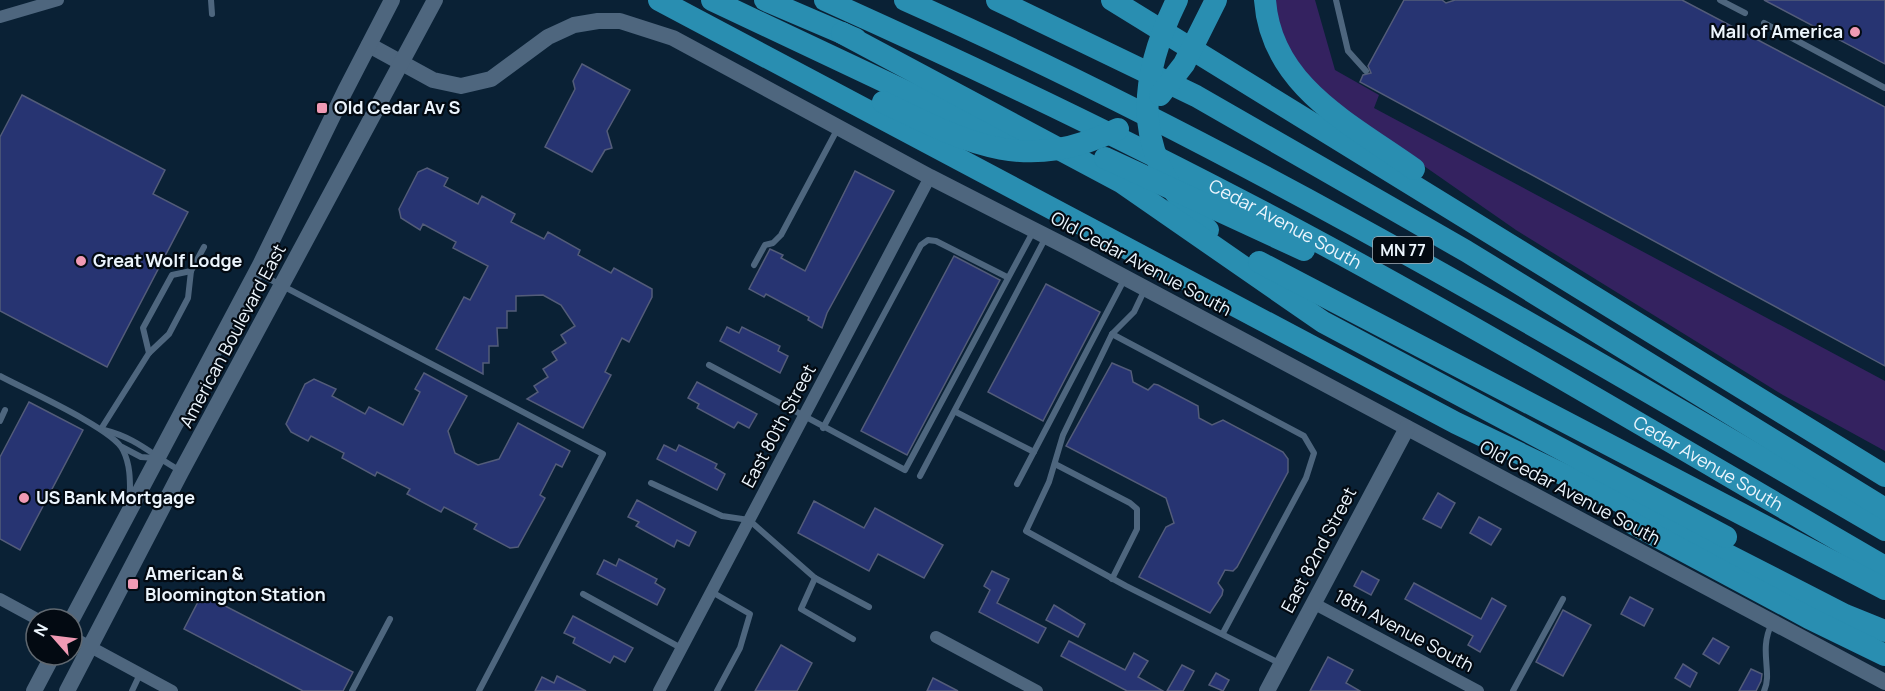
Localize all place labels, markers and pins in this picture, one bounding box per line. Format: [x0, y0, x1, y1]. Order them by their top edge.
place label: Mall of America [1710, 19, 1843, 43]
marker: Mall of America [1848, 25, 1862, 39]
place label: Old Cedar Av S [334, 95, 461, 119]
marker: Old Cedar Av S [315, 101, 329, 115]
place label: Great Wolf Lodge [93, 248, 243, 272]
marker: Great Wolf Lodge [74, 254, 88, 268]
place label: US Bank Mortgage [36, 485, 195, 509]
marker: US Bank Mortgage [17, 491, 31, 505]
place label: American & Bloomington Station [145, 561, 326, 606]
marker: American & Bloomington Station [126, 577, 140, 591]

